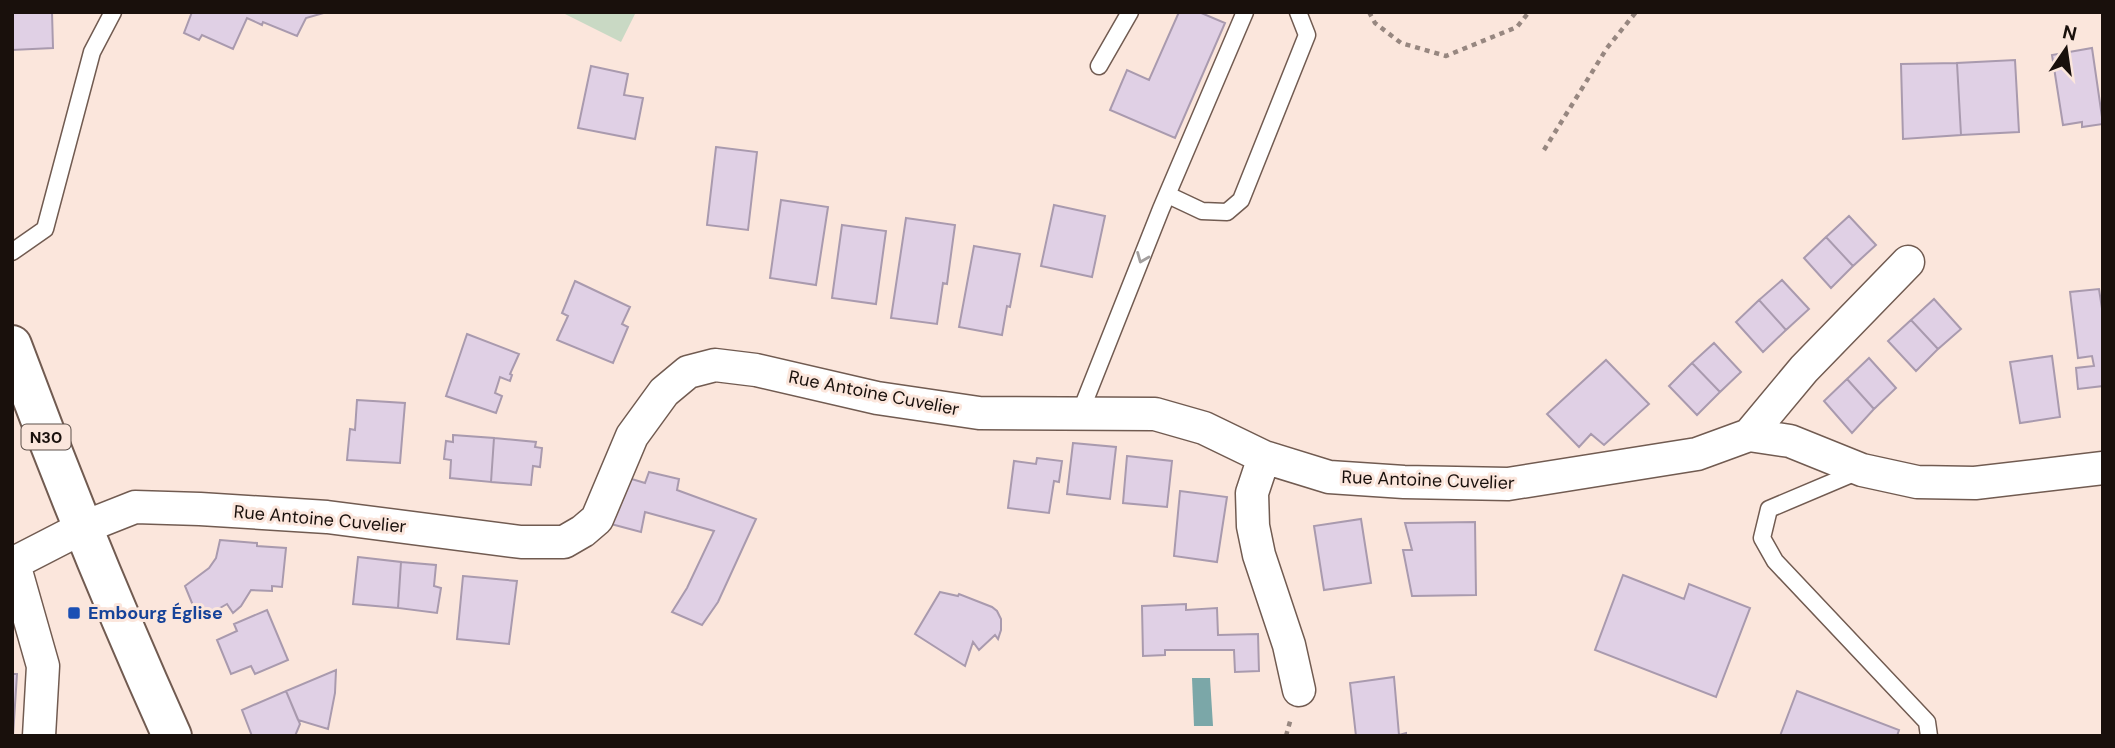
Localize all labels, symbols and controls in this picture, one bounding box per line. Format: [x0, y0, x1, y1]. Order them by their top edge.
north arrow [2031, 14, 2101, 84]
text: N [2060, 19, 2079, 47]
one-way arrow [1137, 251, 1151, 263]
street label: Rue Antoine Cuvelier [787, 365, 962, 421]
road number: N30 [22, 424, 70, 450]
street label: Rue Antoine Cuvelier [1341, 465, 1515, 495]
street label: Rue Antoine Cuvelier [233, 499, 408, 539]
place label: Embourg Église [88, 601, 223, 625]
marker: Embourg Église [66, 605, 82, 621]

